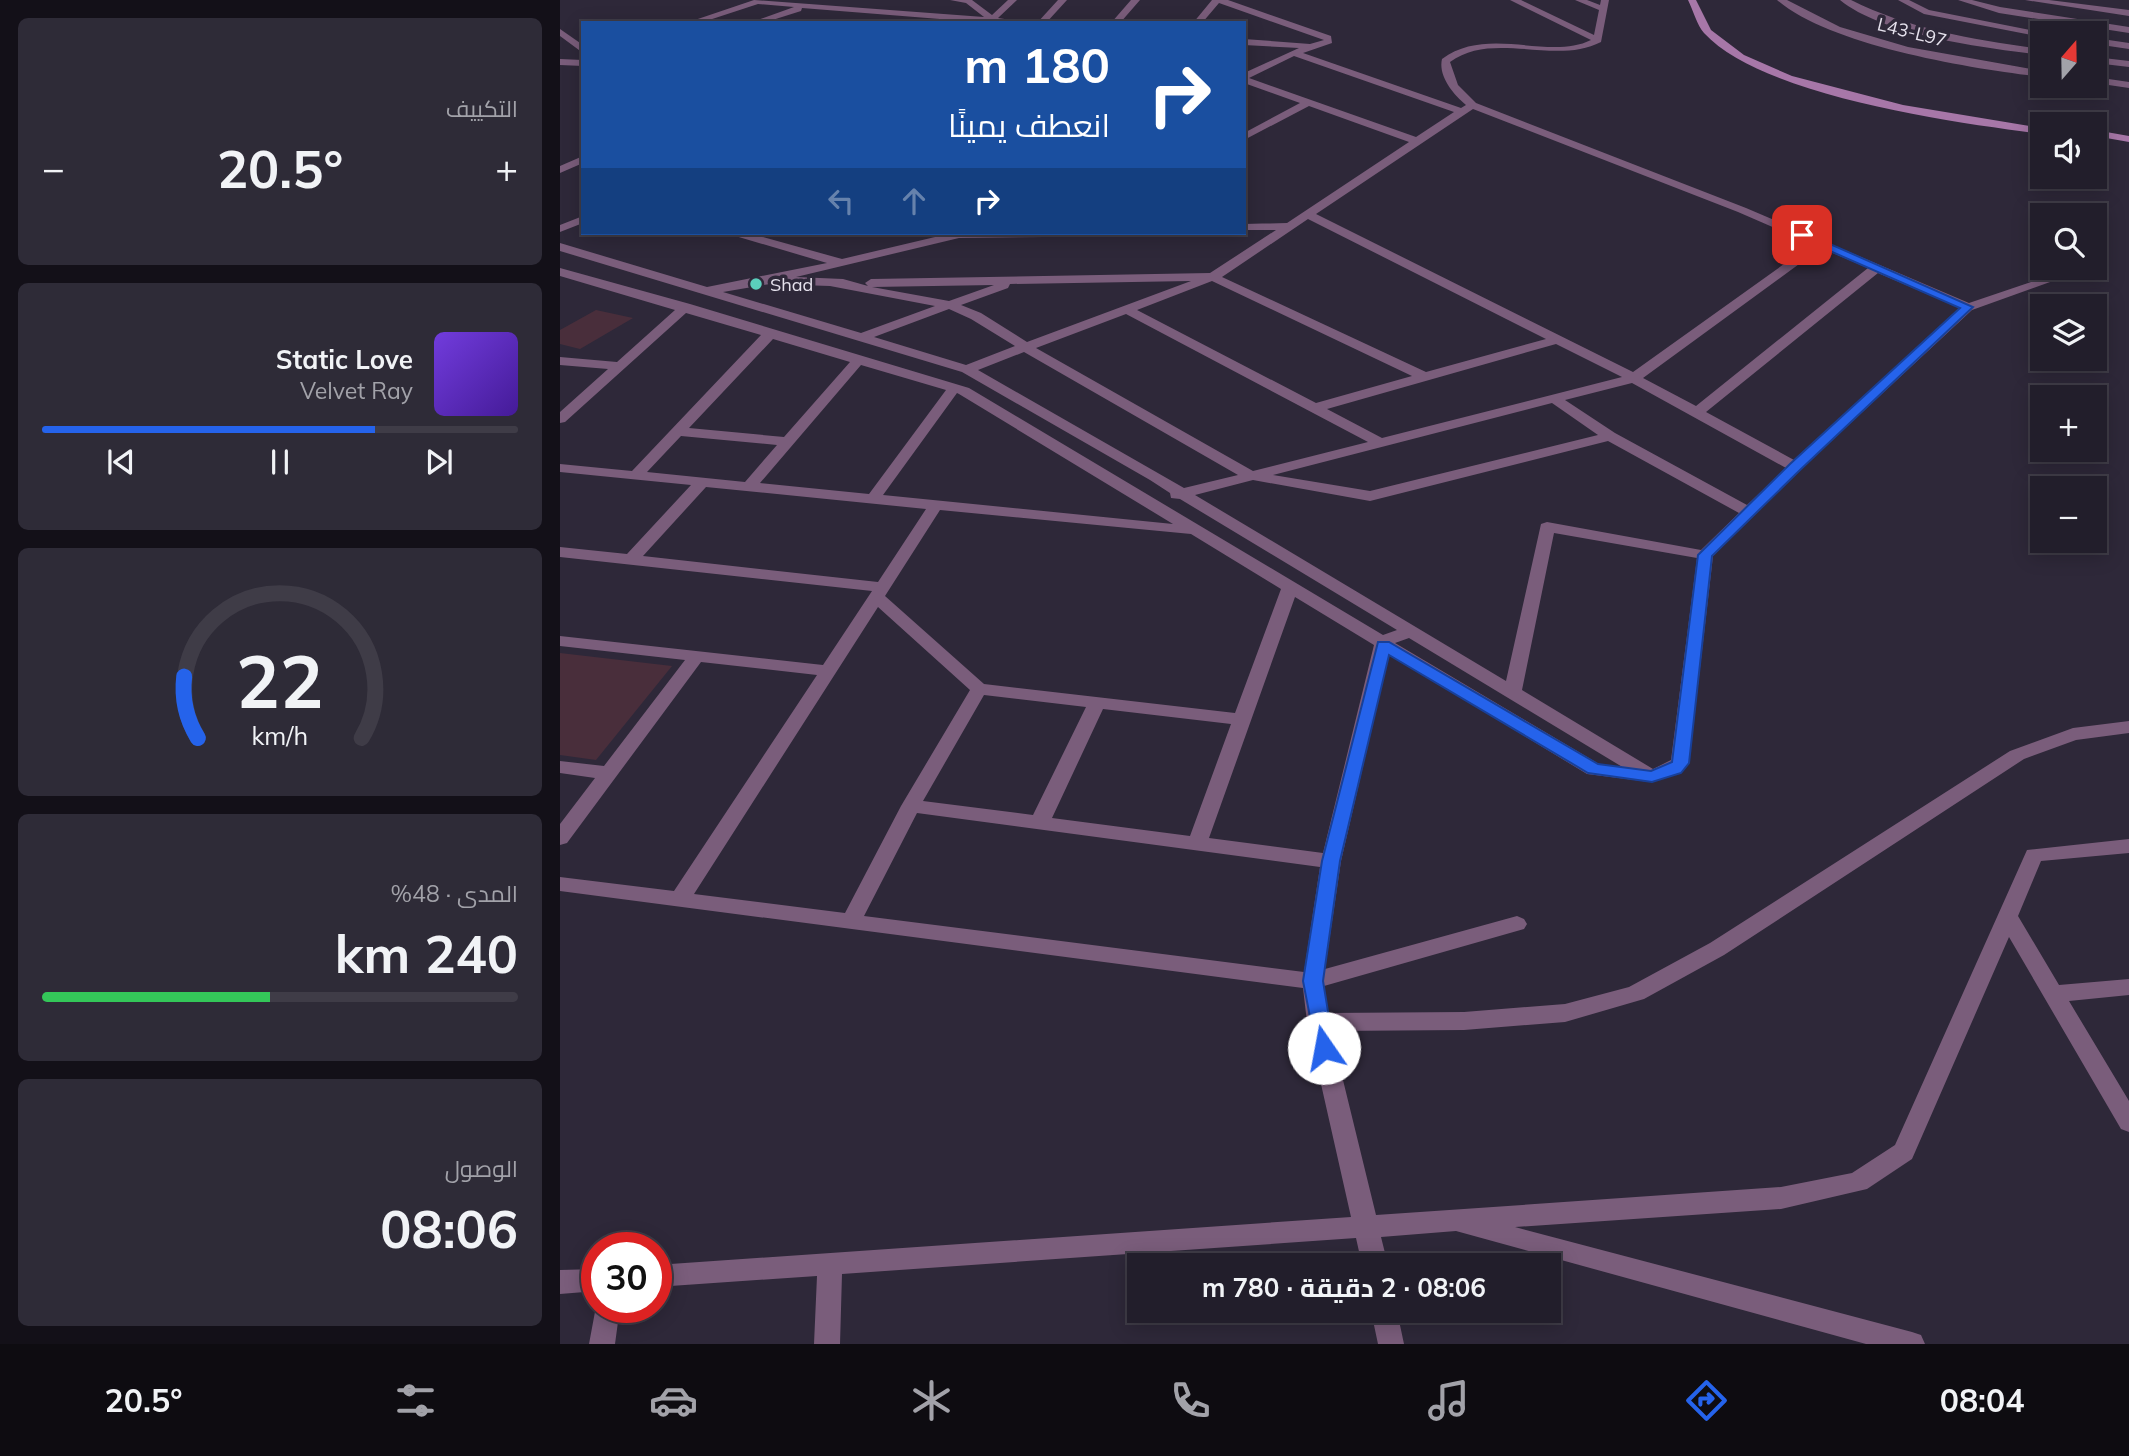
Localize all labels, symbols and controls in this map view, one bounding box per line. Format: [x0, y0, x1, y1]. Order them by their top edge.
street label: L43-L97 [1875, 12, 1949, 52]
north arrow [2030, 21, 2107, 98]
map controls [2030, 21, 2107, 553]
text: 180 m [964, 34, 1110, 95]
icon: right [1134, 49, 1225, 140]
text: التكييف [446, 94, 518, 123]
text: انعطف يمينًا [948, 105, 1110, 145]
button: sound [2030, 112, 2107, 189]
text: 20.5° [217, 136, 343, 201]
text: − [42, 144, 65, 192]
text: + [495, 144, 518, 192]
icon: left [822, 182, 860, 220]
icon: ahead [895, 182, 933, 220]
icon: right [968, 182, 1006, 220]
button: search [2030, 203, 2107, 280]
pin [1772, 205, 1832, 265]
icon: arrive [1783, 216, 1821, 254]
place label: Shad [770, 273, 813, 296]
marker: Shad [748, 276, 764, 292]
button: layers [2030, 294, 2107, 371]
text: Static Love [276, 343, 413, 376]
text: Velvet Ray [300, 376, 413, 405]
button: + [2030, 385, 2107, 462]
icon: previous [102, 443, 140, 481]
icon: pause [261, 443, 299, 481]
icon: next [420, 443, 458, 481]
button: − [2030, 476, 2107, 553]
text: 22 [236, 635, 324, 726]
text: km/h [252, 720, 308, 751]
text: المدى · 48% [391, 879, 518, 908]
text: 240 km [335, 921, 518, 986]
position arrow [1287, 1011, 1361, 1085]
text: الوصول [445, 1154, 518, 1183]
text: 08:06 [380, 1196, 518, 1261]
speed limit sign: 30 [581, 1232, 672, 1323]
text: 08:06 · 2 دقيقة · 780 m [1202, 1271, 1486, 1304]
icon: filters [391, 1376, 440, 1425]
icon: car [649, 1376, 698, 1425]
icon: climate [907, 1376, 956, 1425]
icon: phone [1166, 1376, 1215, 1425]
icon: music [1424, 1376, 1473, 1425]
icon: directions [1682, 1376, 1731, 1425]
text: 20.5° [105, 1380, 182, 1420]
text: 08:04 [1940, 1380, 2024, 1420]

